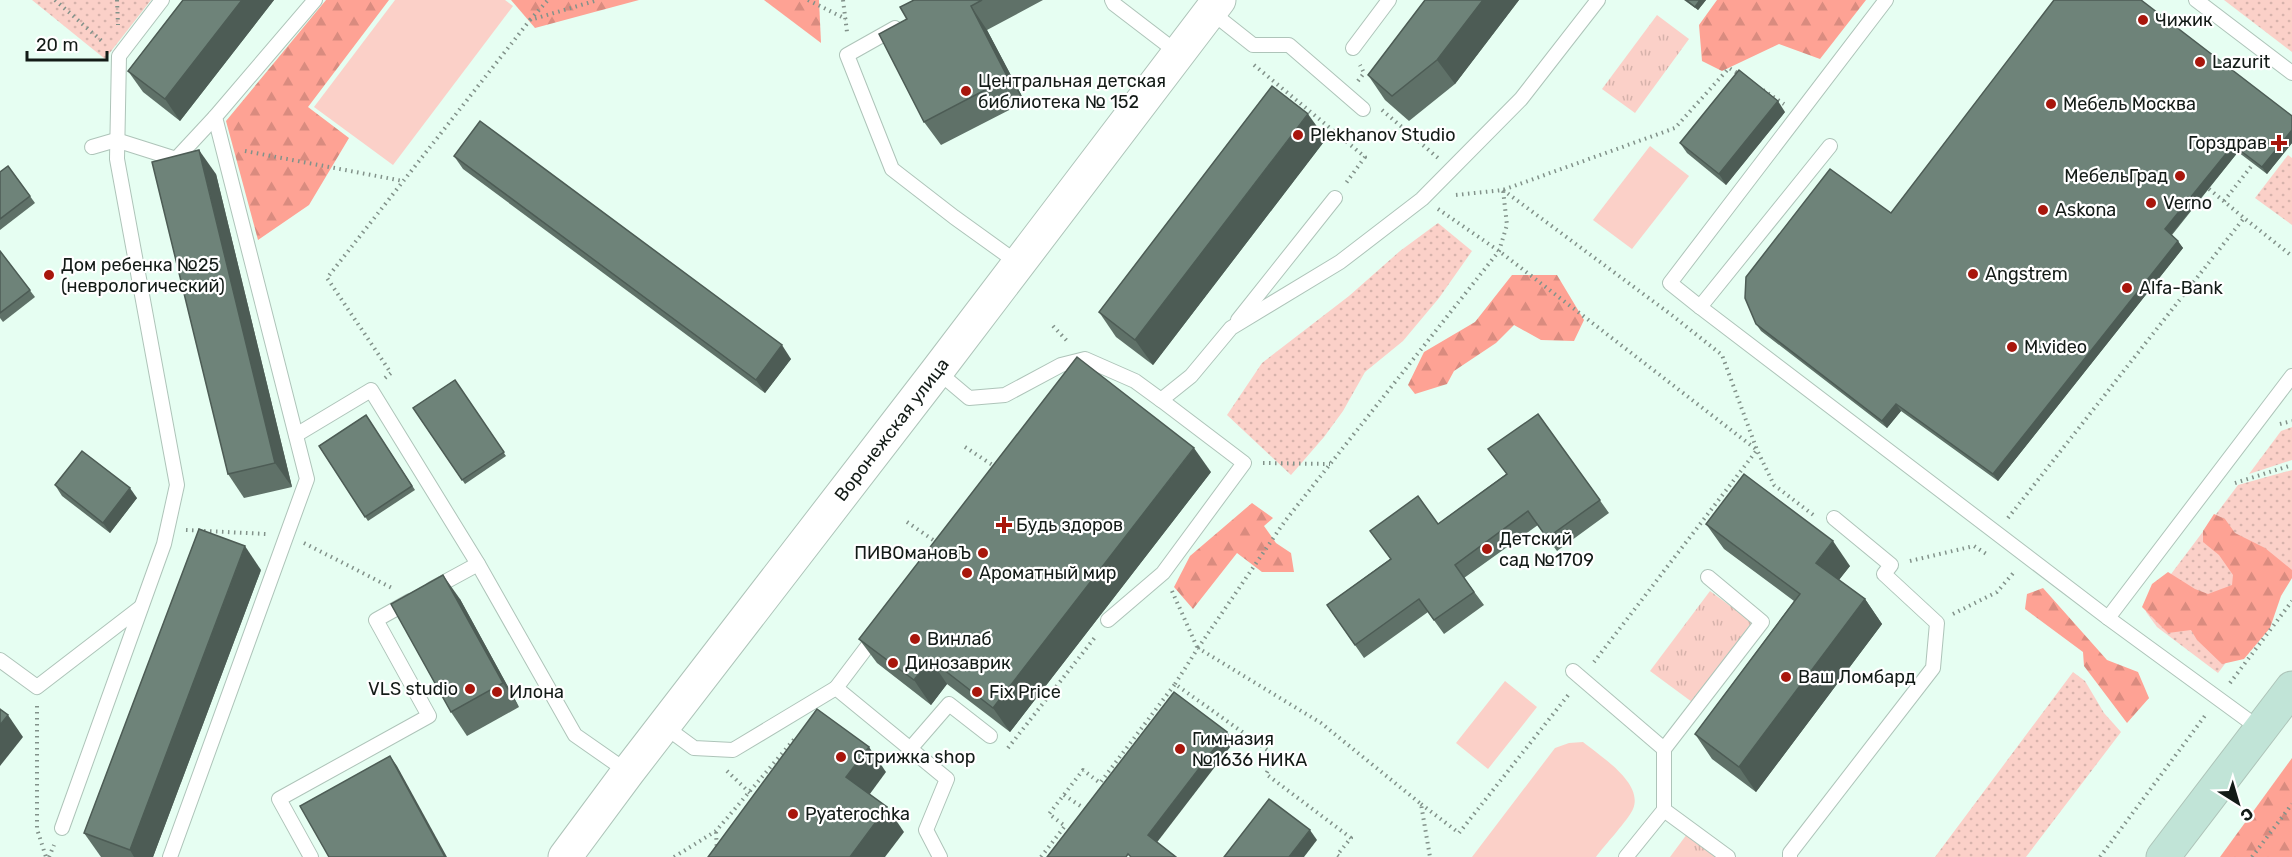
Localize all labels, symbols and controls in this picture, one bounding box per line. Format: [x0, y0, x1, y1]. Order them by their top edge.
place label: Чижик [2155, 9, 2213, 31]
marker: Чижик [2136, 13, 2150, 27]
scale bar [27, 24, 106, 62]
text: 20 m [36, 34, 78, 56]
place label: Lazurit [2212, 51, 2270, 73]
marker: Lazurit [2193, 55, 2207, 69]
place label: Центральная детская библиотека № 152 [978, 70, 1166, 113]
marker: Центральная детская библиотека № 152 [959, 84, 973, 98]
place label: Мебель Москва [2063, 93, 2196, 115]
marker: Мебель Москва [2044, 97, 2058, 111]
place label: Plekhanov Studio [1310, 124, 1455, 146]
marker: Plekhanov Studio [1291, 128, 1305, 142]
place label: Горздрав [2188, 132, 2267, 154]
marker: Горздрав [2272, 136, 2286, 150]
place label: МебельГрад [2064, 165, 2168, 187]
marker: МебельГрад [2173, 169, 2187, 183]
place label: Verno [2163, 192, 2212, 214]
marker: Verno [2144, 196, 2158, 210]
place label: Askona [2055, 199, 2116, 221]
marker: Askona [2036, 203, 2050, 217]
place label: Дом ребенка №25 (неврологический) [61, 254, 225, 297]
place label: Angstrem [1985, 263, 2068, 285]
marker: Angstrem [1966, 267, 1980, 281]
marker: Дом ребенка №25 (неврологический) [42, 268, 56, 282]
place label: Alfa-Bank [2139, 277, 2224, 299]
marker: Alfa-Bank [2120, 281, 2134, 295]
place label: M.video [2024, 336, 2087, 358]
marker: M.video [2005, 340, 2019, 354]
street label: Воронежская улица [830, 354, 954, 505]
place label: Будь здоров [1016, 514, 1123, 536]
marker: Будь здоров [997, 518, 1011, 532]
place label: Детский сад №1709 [1499, 528, 1594, 571]
place label: ПИВОмановЪ [854, 542, 971, 564]
marker: Детский сад №1709 [1480, 542, 1494, 556]
marker: ПИВОмановЪ [976, 546, 990, 560]
place label: Ароматный мир [979, 562, 1117, 584]
marker: Ароматный мир [960, 566, 974, 580]
place label: Винлаб [927, 628, 992, 650]
marker: Винлаб [908, 632, 922, 646]
place label: Динозаврик [905, 652, 1011, 674]
marker: Динозаврик [886, 656, 900, 670]
place label: Ваш Ломбард [1798, 666, 1916, 688]
marker: Ваш Ломбард [1779, 670, 1793, 684]
place label: VLS studio [368, 678, 458, 700]
place label: Илона [509, 681, 564, 703]
place label: Fix Price [989, 681, 1061, 703]
marker: VLS studio [463, 682, 477, 696]
marker: Илона [490, 685, 504, 699]
marker: Fix Price [970, 685, 984, 699]
place label: Гимназия №1636 НИКА [1192, 728, 1307, 771]
marker: Гимназия №1636 НИКА [1173, 742, 1187, 756]
place label: Стрижка shop [853, 746, 975, 768]
marker: Стрижка shop [834, 750, 848, 764]
north arrow [2208, 773, 2268, 833]
place label: Pyaterochka [805, 803, 910, 825]
text: С [2237, 804, 2257, 826]
marker: Pyaterochka [786, 807, 800, 821]

